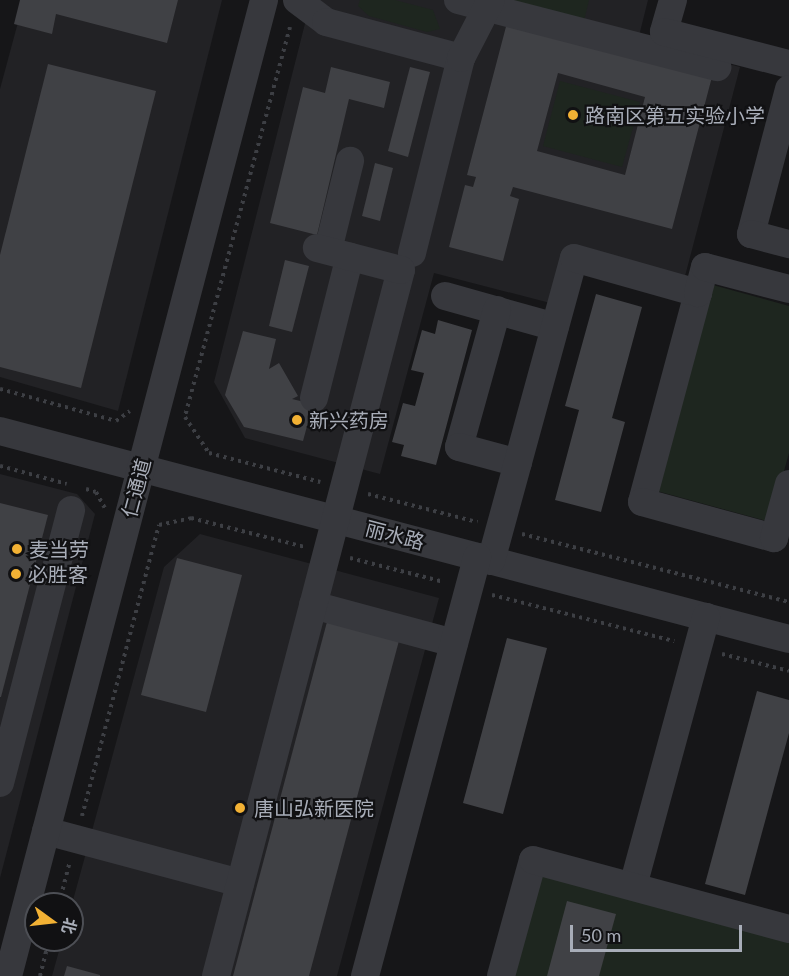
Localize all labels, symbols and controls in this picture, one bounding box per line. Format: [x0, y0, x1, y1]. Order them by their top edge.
place label: 路南区第五实验小学 [585, 103, 765, 127]
marker: 路南区第五实验小学 [566, 108, 580, 122]
place label: 新兴药房 [309, 408, 389, 432]
marker: 新兴药房 [290, 413, 304, 427]
street label: 仁通道 [117, 456, 155, 520]
street label: 丽水路 [363, 516, 427, 554]
place label: 麦当劳 [29, 537, 89, 561]
marker: 麦当劳 [10, 542, 24, 556]
place label: 必胜客 [28, 562, 88, 586]
marker: 必胜客 [9, 567, 23, 581]
place label: 唐山弘新医院 [254, 796, 374, 820]
marker: 唐山弘新医院 [231, 799, 249, 817]
north arrow [24, 892, 84, 952]
scale bar [573, 913, 746, 951]
text: 北 [59, 916, 81, 936]
text: 50 m [581, 924, 621, 946]

